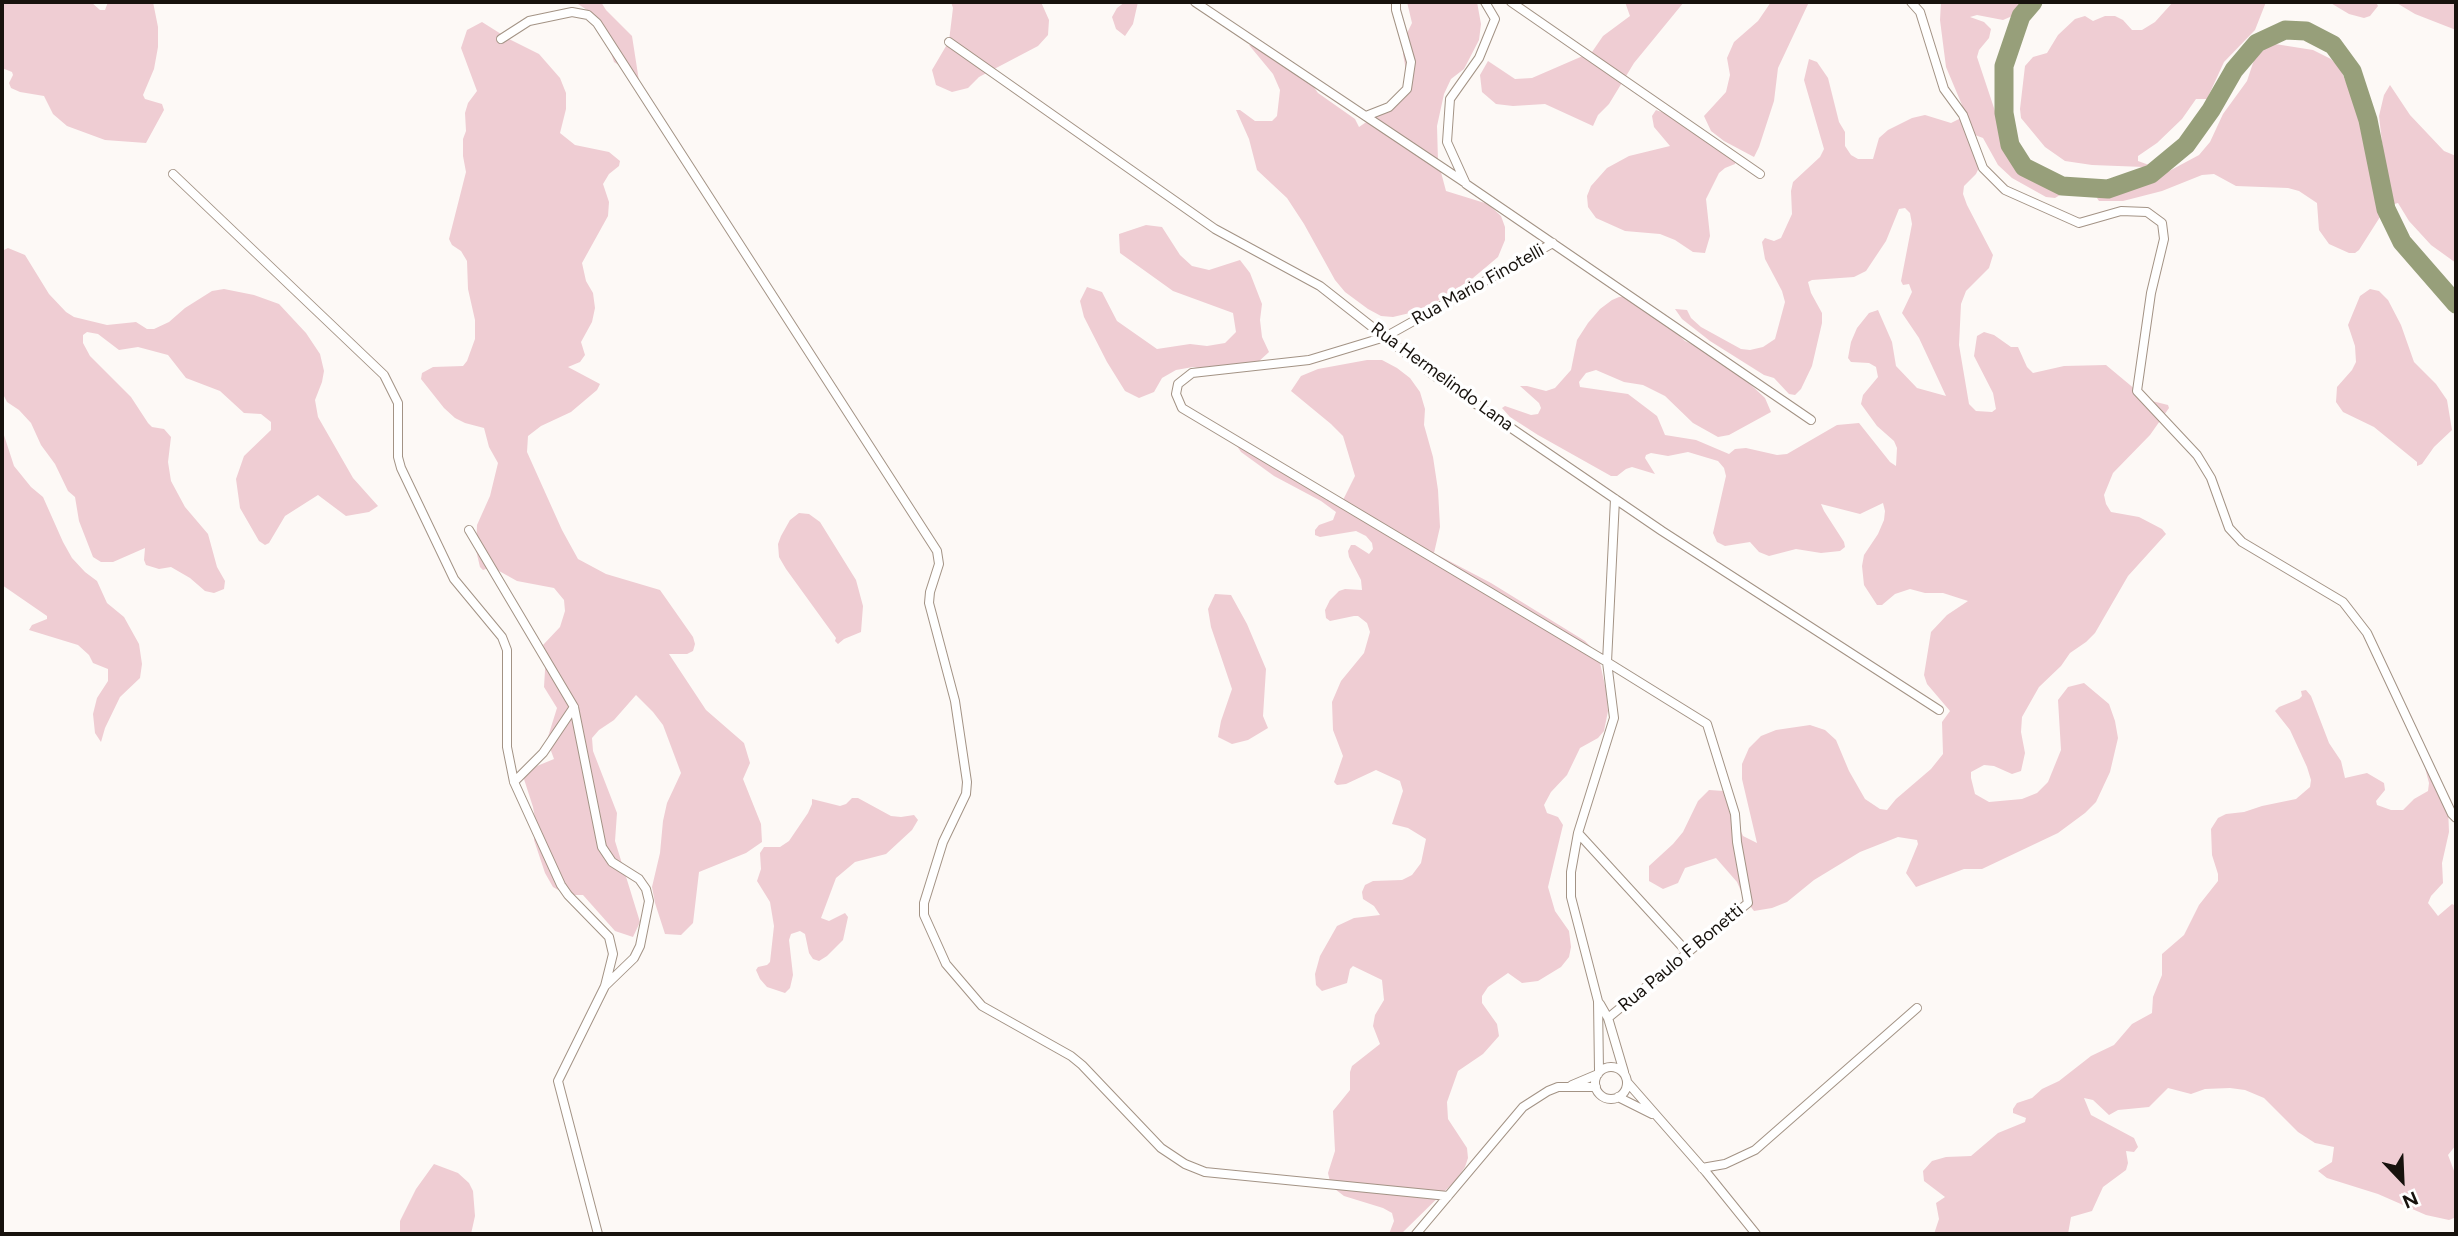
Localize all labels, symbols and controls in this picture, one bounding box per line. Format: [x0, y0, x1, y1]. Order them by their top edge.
street label: Rua Mario Finotelli [1408, 240, 1548, 330]
street label: Rua Hermelindo Lana [1367, 318, 1517, 436]
street label: Rua Paulo F Bonetti [1614, 899, 1748, 1017]
north arrow [2367, 1145, 2437, 1215]
text: N [2399, 1186, 2422, 1213]

